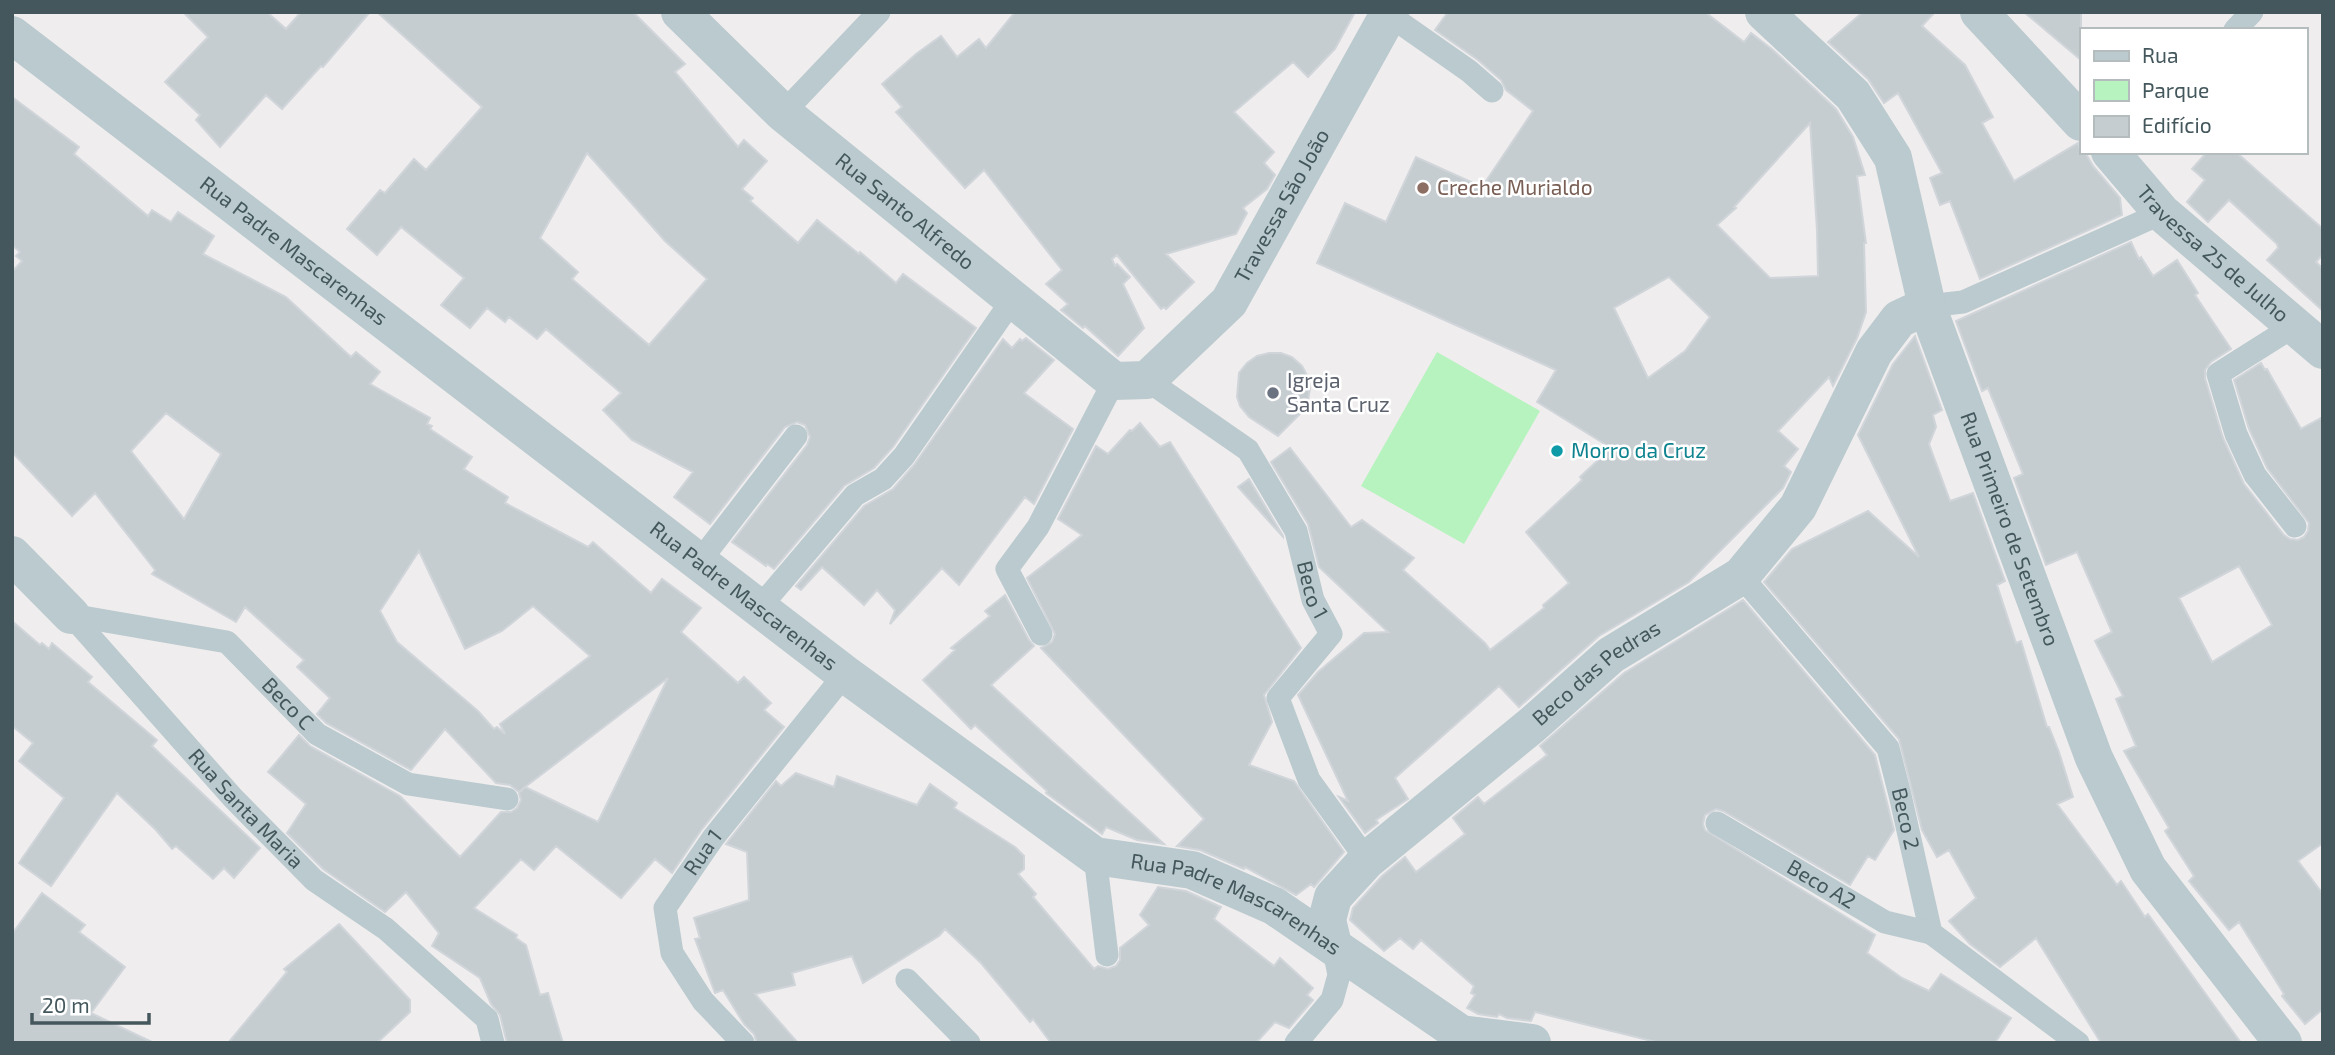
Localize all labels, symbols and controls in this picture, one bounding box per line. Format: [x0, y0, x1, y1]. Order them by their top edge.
legend [2080, 28, 2307, 154]
text: Rua [2142, 42, 2178, 67]
text: Parque [2142, 77, 2209, 102]
text: Edifício [2142, 112, 2212, 137]
street label: Travessa São João [1228, 124, 1334, 287]
street label: Rua Santo Alfredo [831, 147, 980, 274]
street label: Rua Padre Mascarenhas [196, 170, 393, 330]
place label: Creche Murialdo [1437, 174, 1593, 199]
street label: Travessa 25 de Julho [2132, 179, 2295, 327]
marker: Creche Murialdo [1415, 180, 1431, 196]
place label: Igreja Santa Cruz [1287, 367, 1390, 416]
marker: Igreja Santa Cruz [1265, 385, 1281, 401]
street label: Rua Primeiro de Setembro [1956, 408, 2065, 649]
place label: Morro da Cruz [1571, 437, 1706, 462]
marker: Morro da Cruz [1549, 443, 1565, 459]
street label: Rua Padre Mascarenhas [646, 515, 843, 675]
street label: Beco 1 [1293, 558, 1335, 622]
street label: Beco das Pedras [1526, 614, 1664, 730]
street label: Beco C [258, 672, 320, 734]
street label: Rua Santa Maria [184, 743, 309, 873]
street label: Beco 2 [1888, 785, 1926, 852]
street label: Rua 1 [678, 824, 726, 879]
street label: Rua Padre Mascarenhas [1129, 847, 1346, 959]
street label: Beco A2 [1783, 853, 1861, 913]
scale bar [32, 982, 149, 1026]
text: 20 m [42, 992, 90, 1017]

